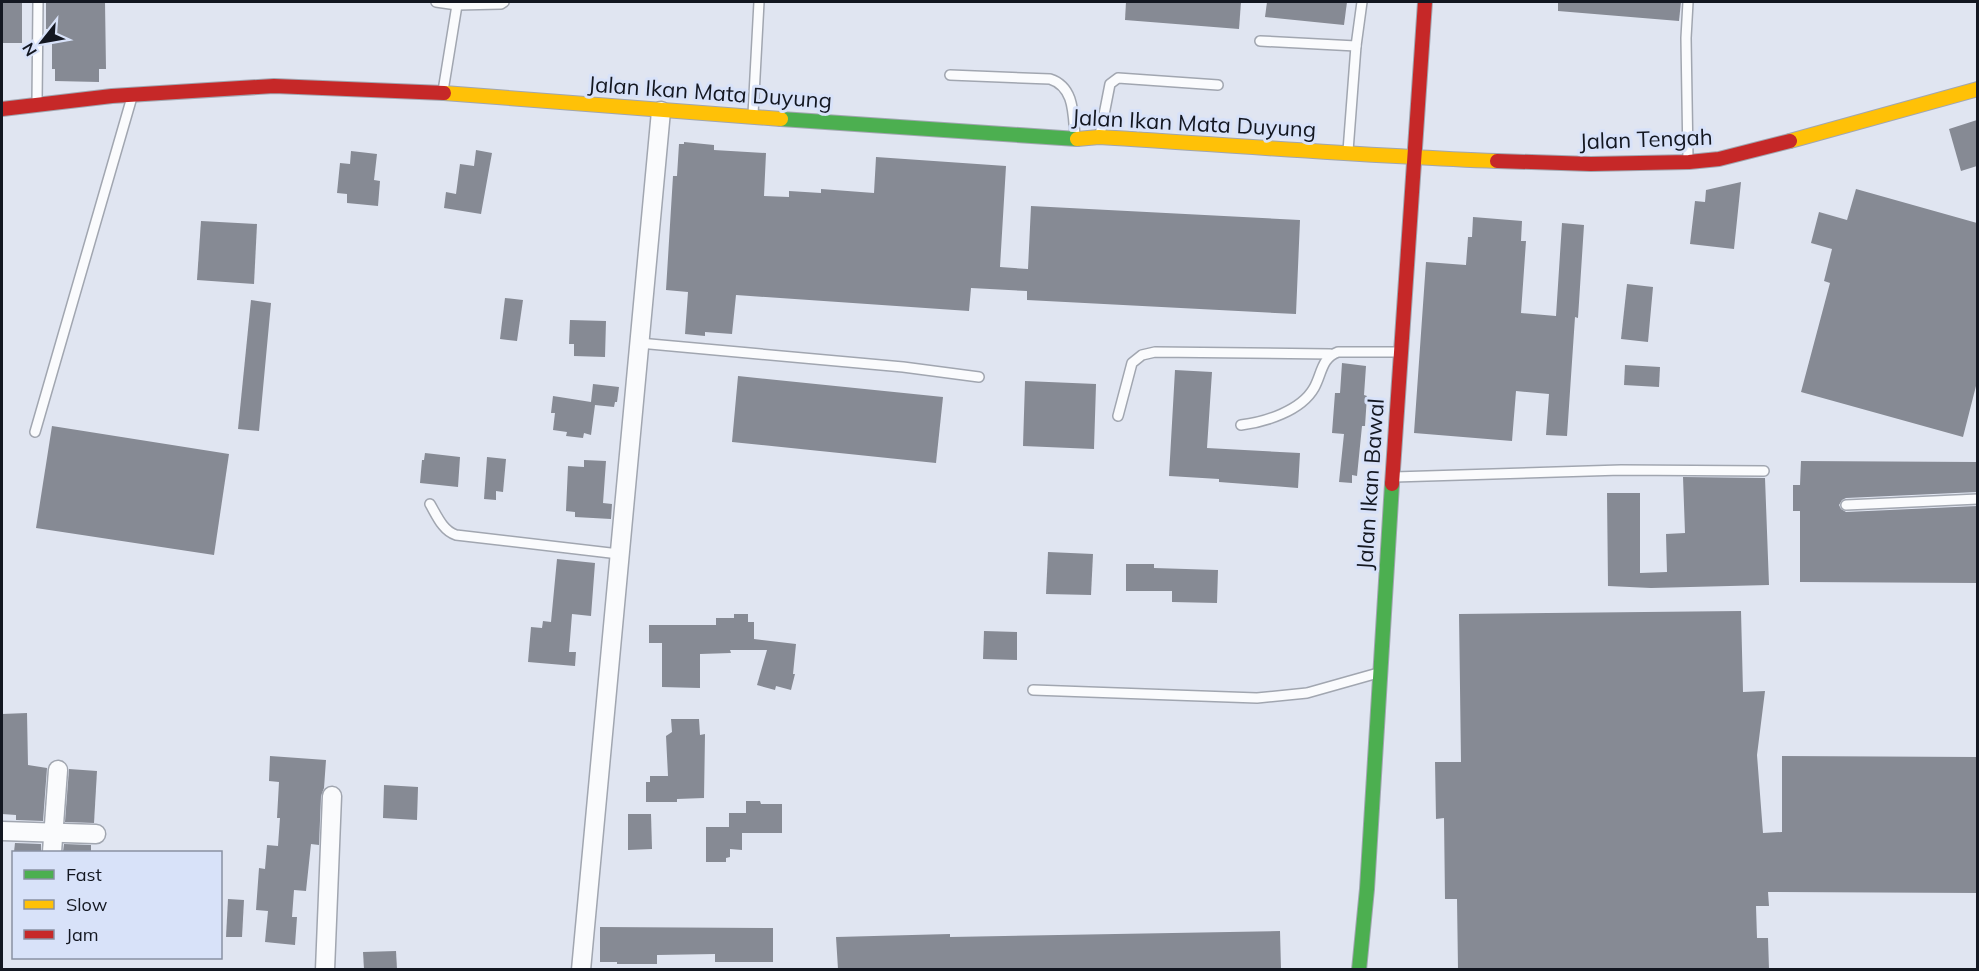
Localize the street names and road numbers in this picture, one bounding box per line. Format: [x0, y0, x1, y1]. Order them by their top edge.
street label: Jalan Ikan Mata Duyung [587, 70, 833, 114]
street label: Jalan Ikan Mata Duyung [1071, 103, 1317, 143]
street label: Jalan Tengah [1579, 123, 1713, 155]
street label: Jalan Ikan Bawal [1350, 397, 1390, 571]

